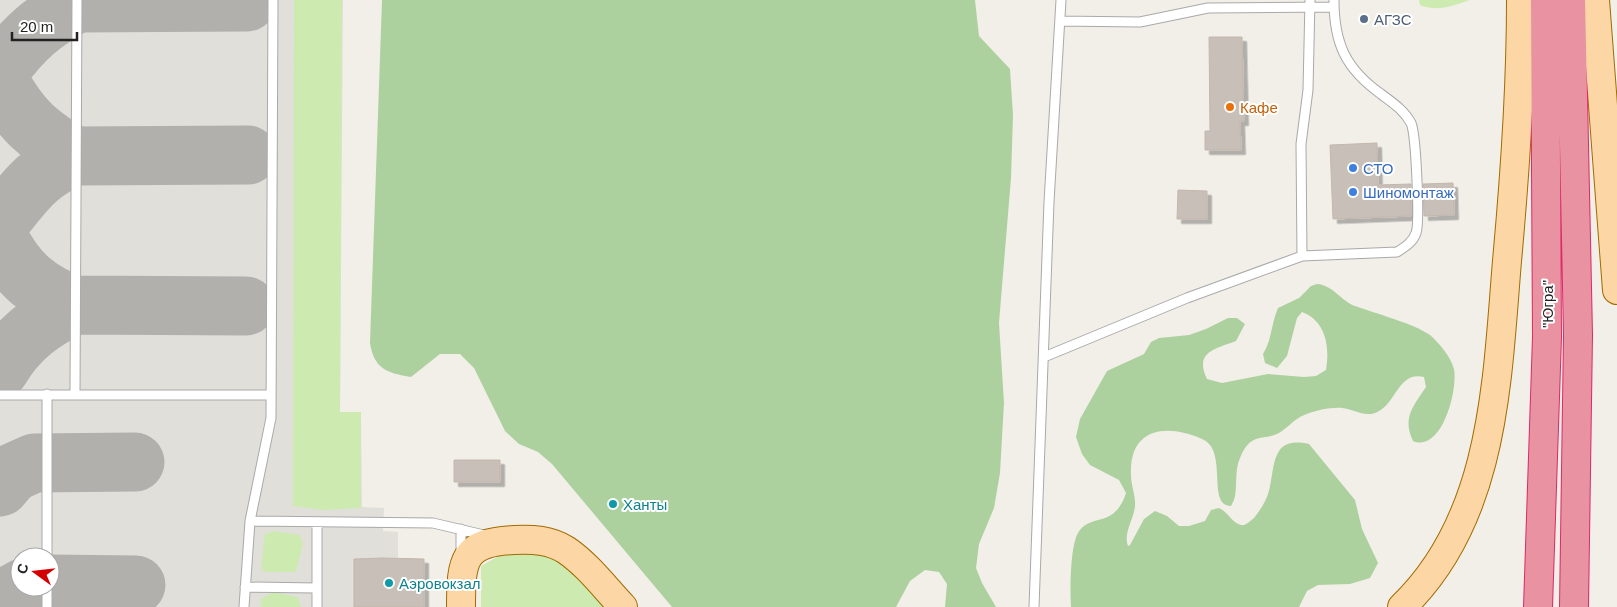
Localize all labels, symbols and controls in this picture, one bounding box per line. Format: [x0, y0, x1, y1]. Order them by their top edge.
scale bar [12, 10, 78, 42]
place label: АГЗС [1374, 11, 1412, 28]
marker: АГЗС [1358, 13, 1370, 25]
text: 20 m [20, 18, 53, 35]
place label: Кафе [1240, 99, 1278, 116]
marker: Кафе [1224, 101, 1236, 113]
place label: СТО [1363, 160, 1394, 177]
marker: СТО [1347, 162, 1359, 174]
place label: Шиномонтаж [1363, 184, 1454, 201]
marker: Шиномонтаж [1347, 186, 1359, 198]
street label: "Югра" [1539, 280, 1556, 328]
place label: Ханты [623, 496, 667, 513]
marker: Ханты [607, 498, 619, 510]
north arrow [10, 547, 60, 597]
text: С [13, 562, 31, 576]
place label: Аэровокзал [399, 575, 481, 592]
marker: Аэровокзал [383, 577, 395, 589]

